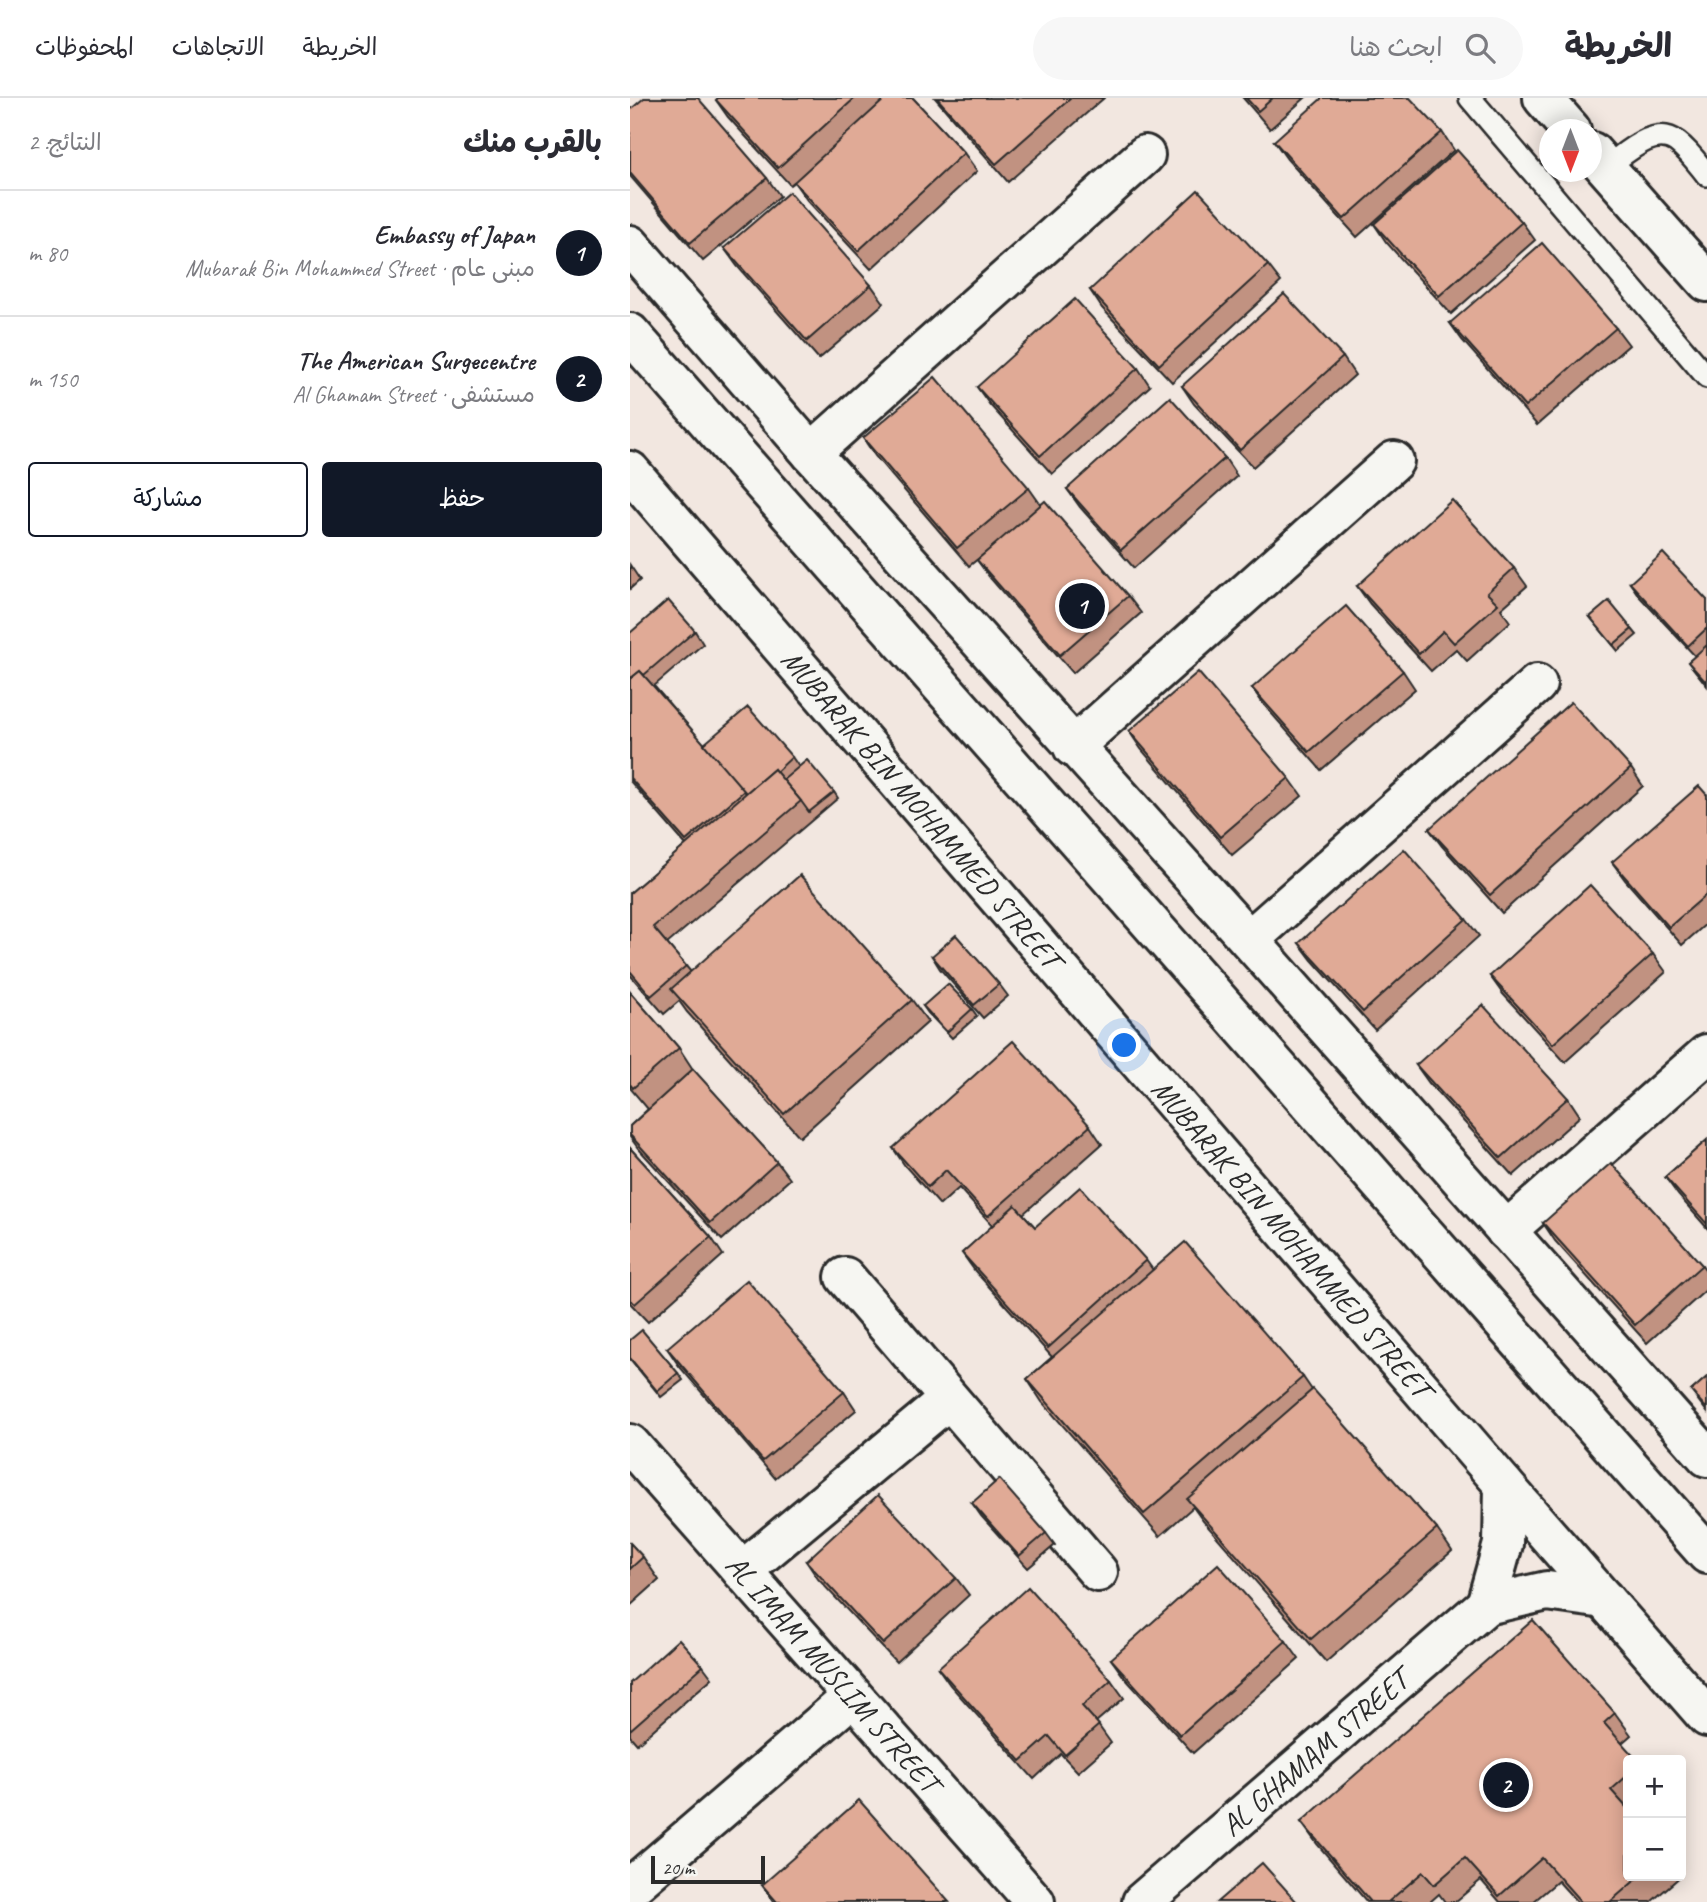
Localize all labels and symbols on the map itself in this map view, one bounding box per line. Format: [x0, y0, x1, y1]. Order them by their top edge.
north arrow [1539, 119, 1602, 182]
pin: 1 [1059, 580, 1105, 632]
street label: MUBARAK BIN MOHAMMED STREET [773, 641, 1074, 982]
your location [1107, 1028, 1141, 1062]
street label: MUBARAK BIN MOHAMMED STREET [1143, 1071, 1444, 1411]
street label: AL IMAM MUSLIM STREET [718, 1546, 953, 1805]
street label: AL GHAMAM STREET [1213, 1657, 1422, 1844]
pin: 2 [1483, 1759, 1529, 1811]
scale bar [651, 1853, 765, 1885]

